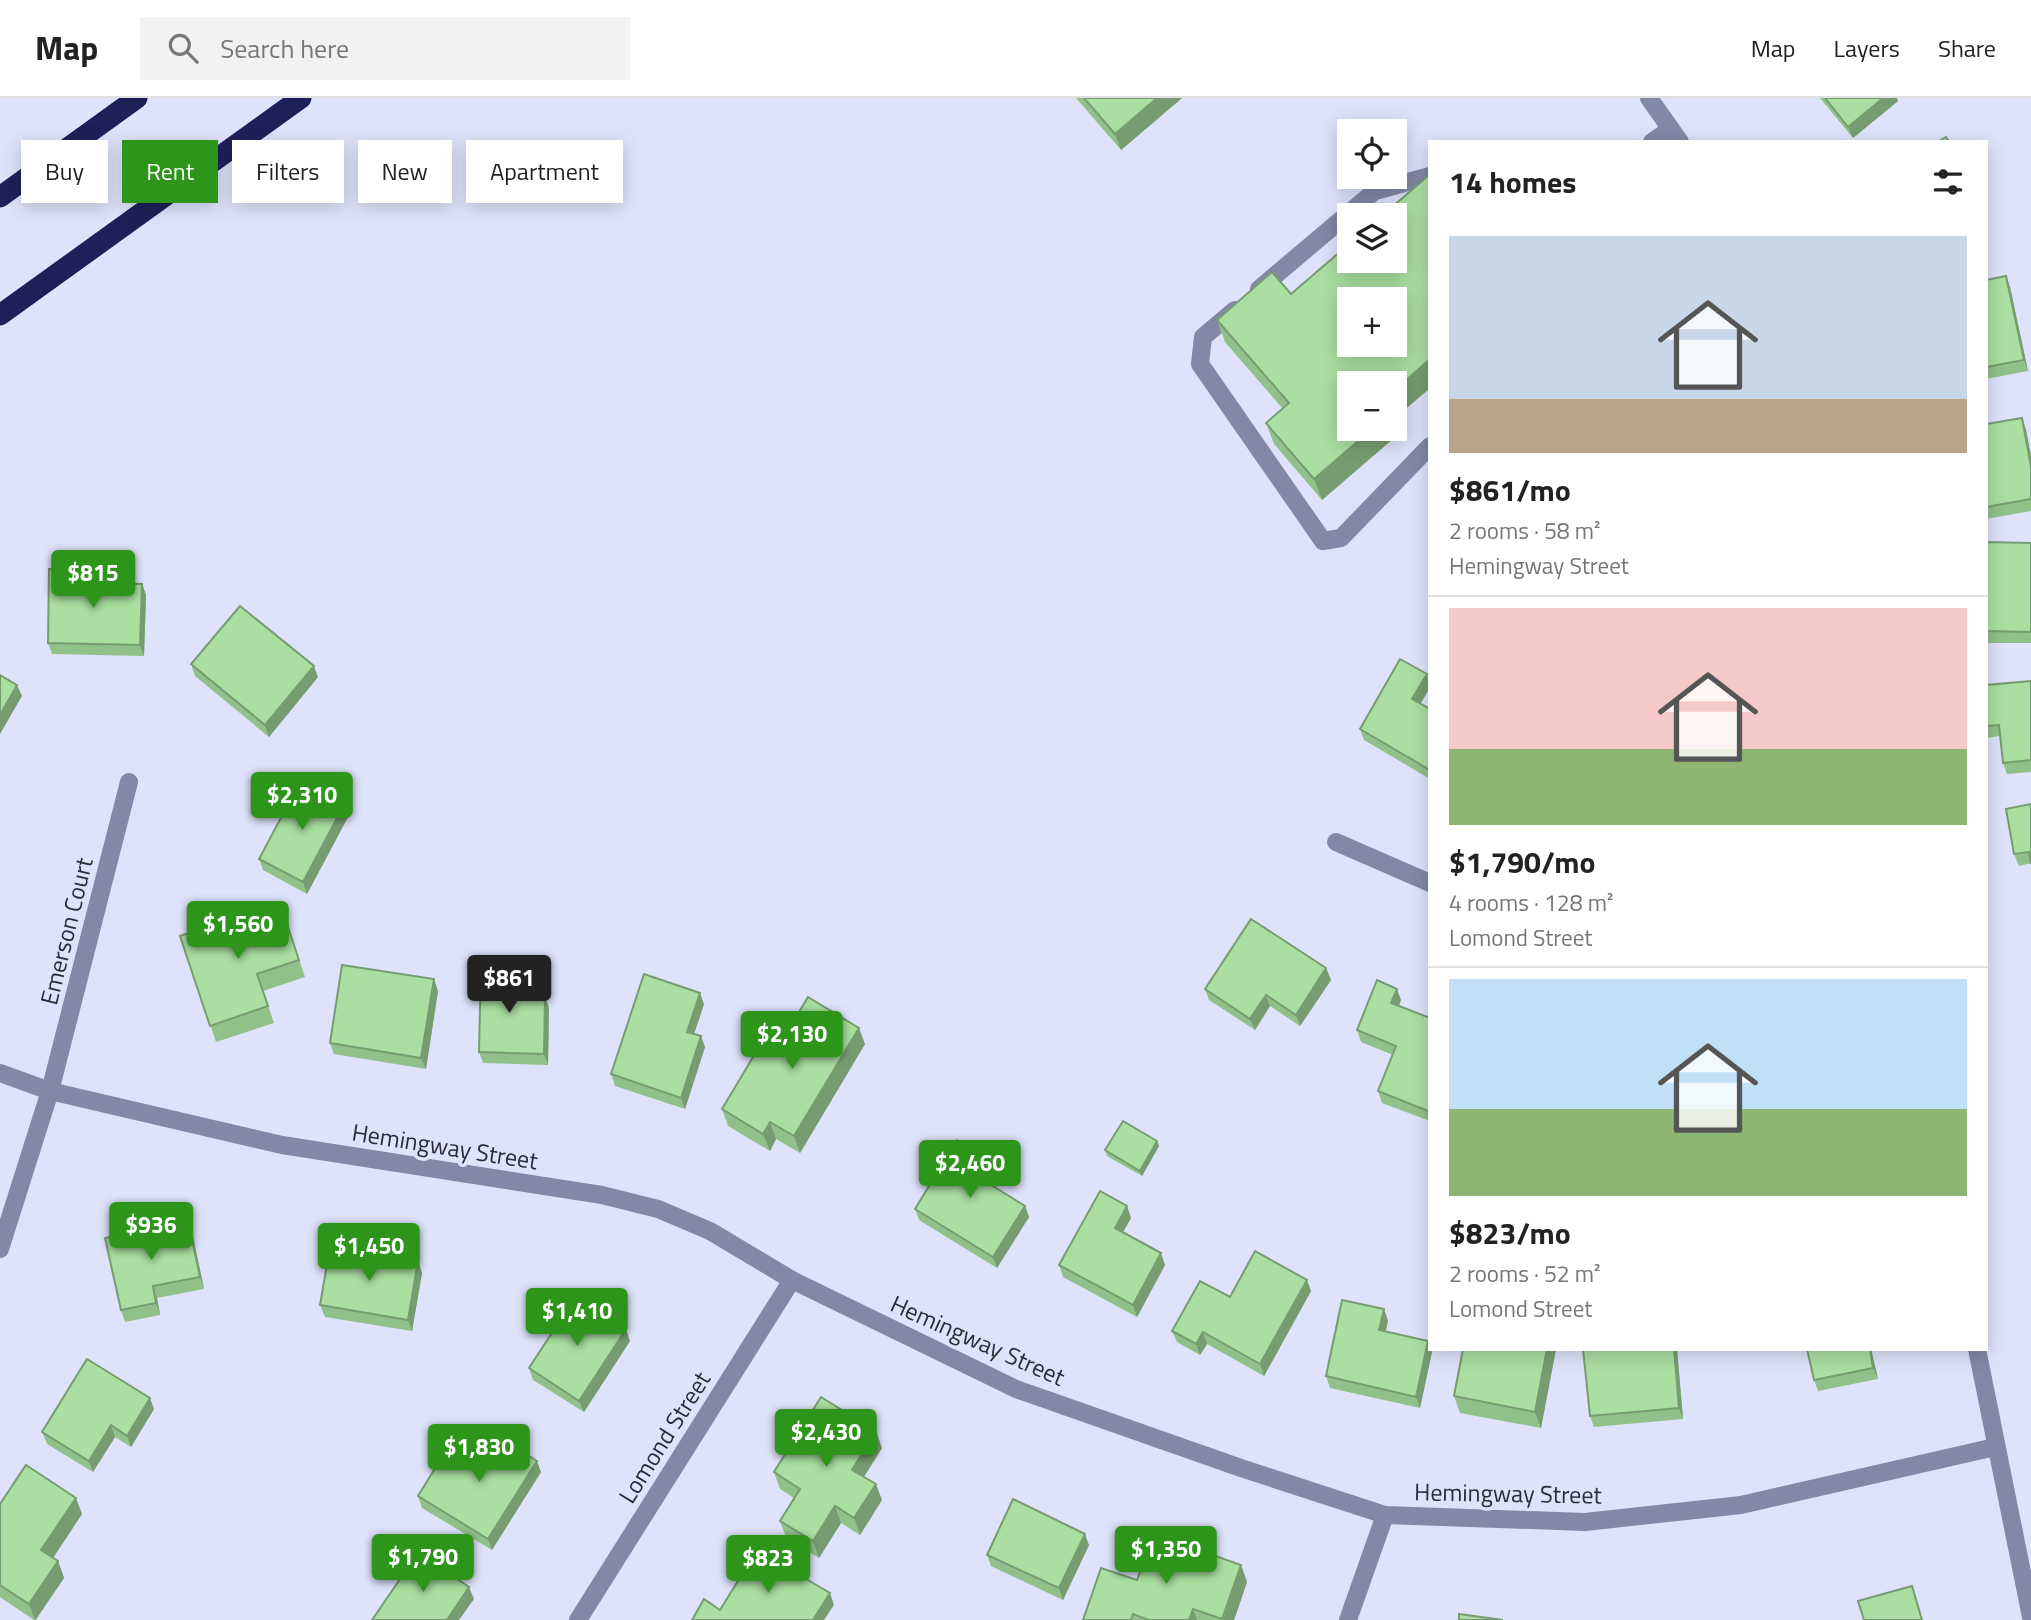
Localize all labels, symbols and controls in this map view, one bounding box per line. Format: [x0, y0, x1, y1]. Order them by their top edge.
search box [140, 17, 630, 80]
text: Map [35, 23, 98, 73]
icon: search [164, 29, 202, 67]
text: Search here [220, 29, 349, 68]
text: Map [1751, 30, 1796, 66]
text: Layers [1834, 30, 1900, 66]
text: Share [1938, 30, 1996, 66]
map controls [1337, 119, 1407, 441]
button: locate [1337, 119, 1407, 189]
chip: Buy [21, 140, 108, 203]
chip: Rent [122, 140, 218, 203]
chip: Filters [232, 140, 344, 203]
chip: New [358, 140, 452, 203]
chip: Apartment [466, 140, 623, 203]
text: 14 homes [1449, 159, 1576, 205]
icon: filters [1929, 163, 1967, 201]
button: layers [1337, 203, 1407, 273]
icon: home [1645, 282, 1771, 408]
button: + [1337, 287, 1407, 357]
button: − [1337, 371, 1407, 441]
text: $861/mo [1449, 467, 1571, 513]
text: 2 rooms · 58 m² [1449, 513, 1600, 548]
text: Hemingway Street [1449, 548, 1629, 583]
pin: $815 [52, 550, 134, 610]
text: $815 [67, 555, 119, 590]
icon: home [1645, 654, 1771, 780]
pin: $2,310 [245, 772, 359, 832]
text: $2,310 [267, 777, 337, 812]
text: $1,790/mo [1449, 839, 1595, 885]
street label: Emerson Court [30, 853, 102, 1008]
text: 4 rooms · 128 m² [1449, 885, 1613, 920]
pin: $1,560 [181, 902, 295, 961]
text: $1,560 [203, 906, 273, 941]
text: Lomond Street [1449, 920, 1592, 955]
pin: $861 [468, 956, 550, 1015]
text: $861 [483, 960, 535, 995]
pin: $2,130 [735, 1012, 849, 1071]
text: $2,130 [757, 1016, 827, 1051]
icon: home [1645, 1025, 1771, 1151]
street label: Hemingway Street [350, 1114, 541, 1179]
pin: $2,460 [913, 1140, 1027, 1200]
text: $2,460 [935, 1145, 1005, 1180]
pin: $936 [110, 1202, 192, 1262]
text: $936 [125, 1207, 177, 1242]
text: $823/mo [1449, 1210, 1571, 1256]
pin: $1,450 [312, 1224, 426, 1283]
text: $1,450 [334, 1228, 404, 1263]
text: 2 rooms · 52 m² [1449, 1256, 1600, 1291]
street label: Hemingway Street [885, 1285, 1072, 1395]
pin: $1,410 [520, 1288, 634, 1348]
text: Lomond Street [1449, 1291, 1592, 1326]
text: $1,410 [542, 1293, 612, 1328]
street label: Lomond Street [609, 1364, 719, 1510]
pin: $2,430 [769, 1410, 883, 1469]
text: $2,430 [791, 1414, 861, 1449]
pin: $1,830 [422, 1424, 536, 1484]
text: $1,830 [444, 1429, 514, 1464]
street label: Hemingway Street [1414, 1473, 1603, 1513]
pin: $1,350 [1109, 1526, 1223, 1586]
text: $1,350 [1131, 1531, 1201, 1566]
pin: $1,790 [366, 1534, 480, 1594]
pin: $823 [727, 1536, 809, 1595]
text: $1,790 [388, 1539, 458, 1574]
text: $823 [742, 1540, 794, 1575]

